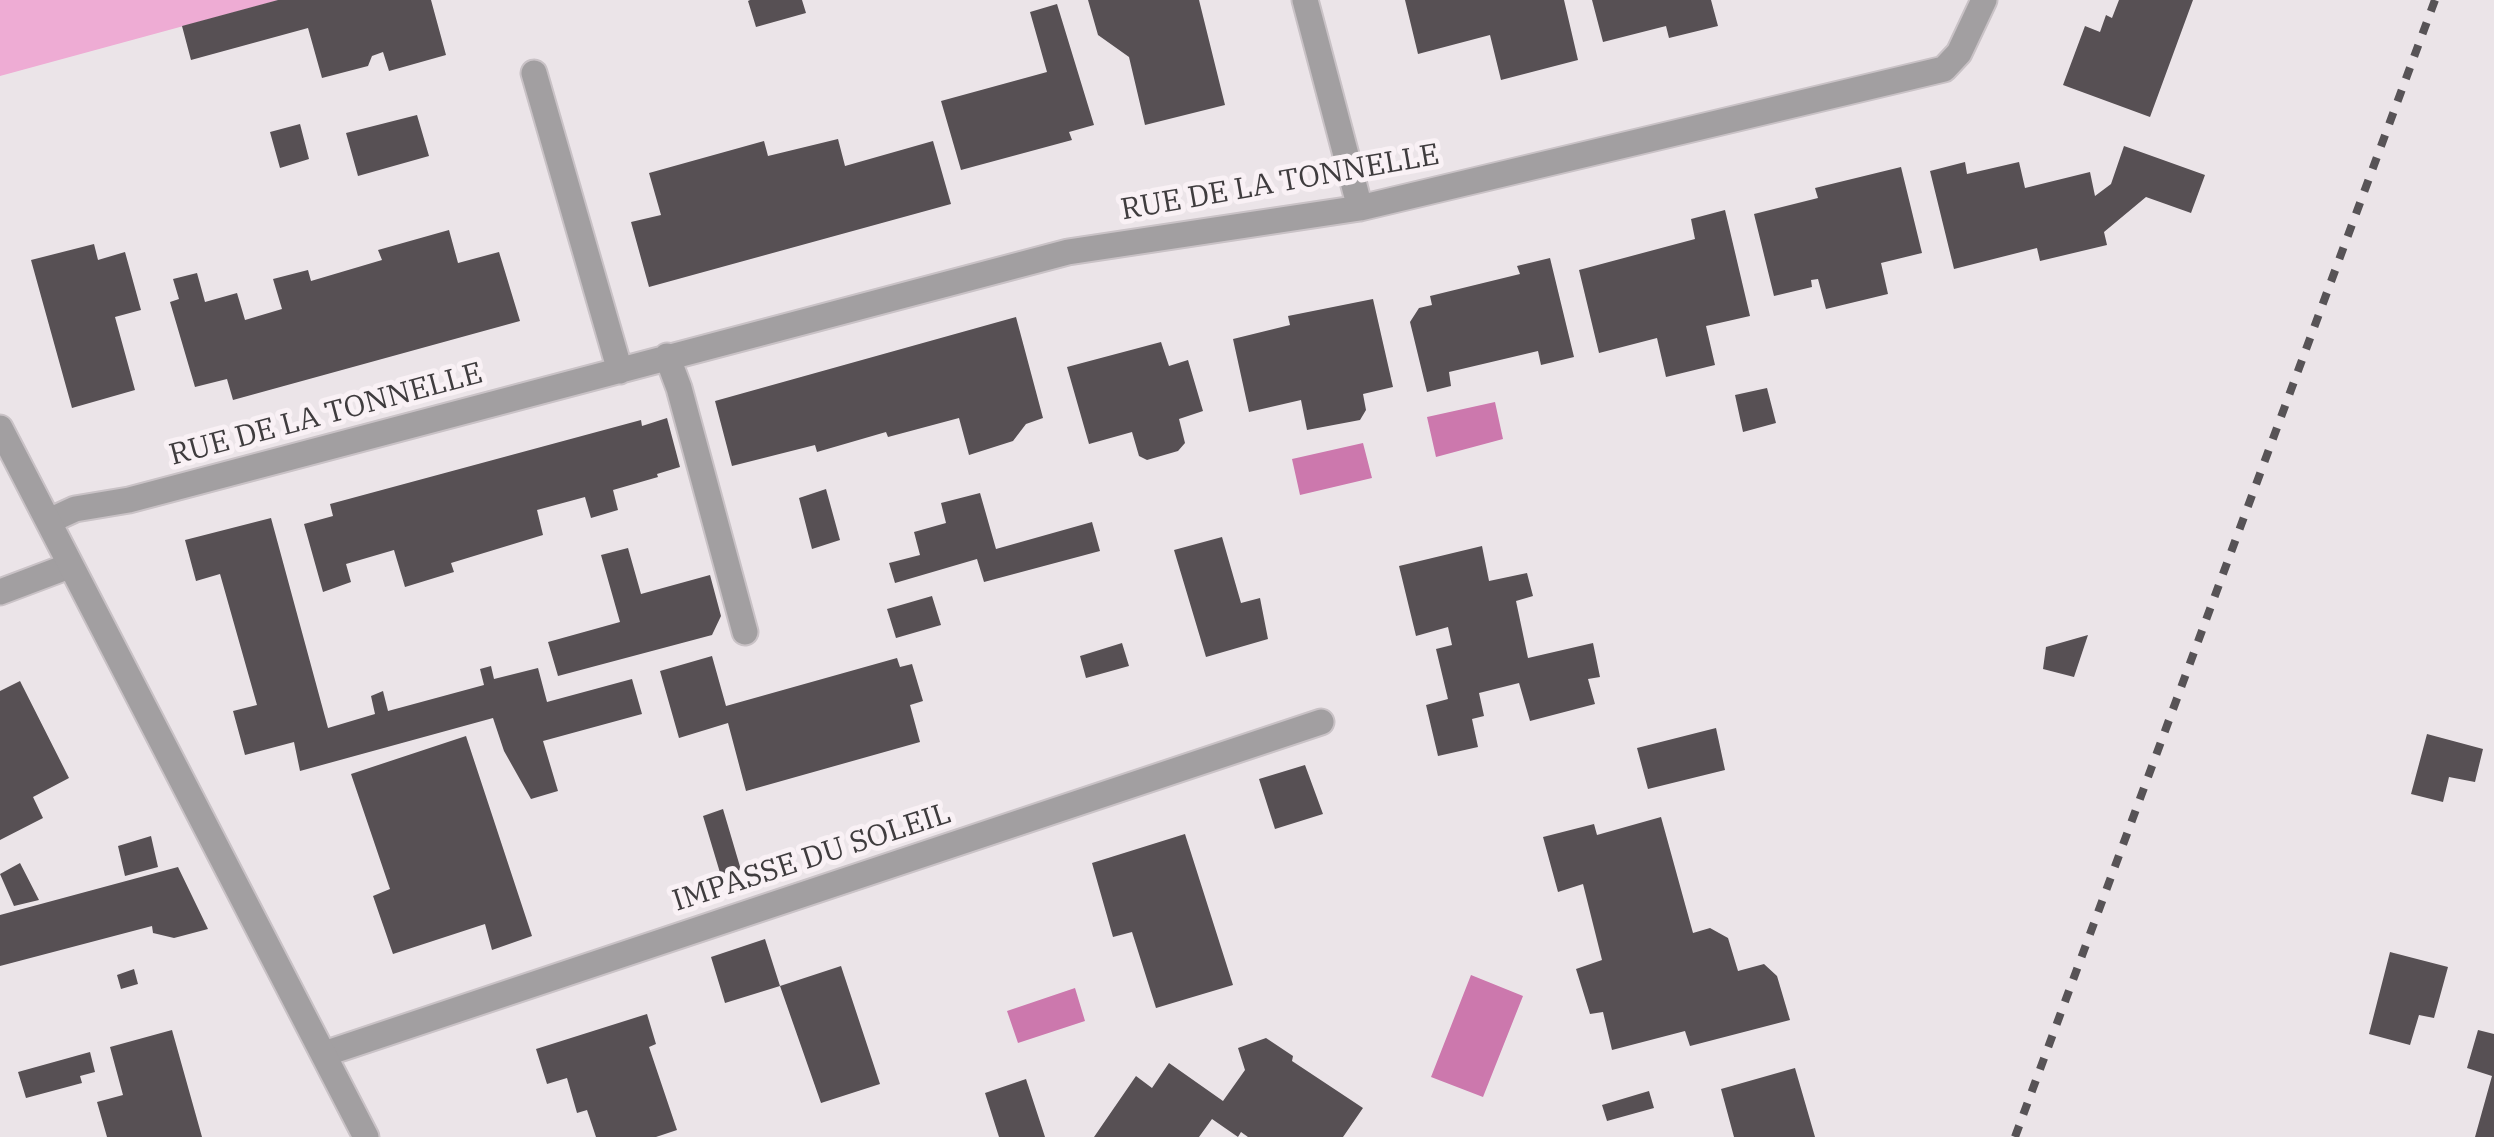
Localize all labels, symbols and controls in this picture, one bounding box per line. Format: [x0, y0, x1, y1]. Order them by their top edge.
street label: RUE DE LA TONNELLE [1118, 137, 1442, 229]
street label: RUE DE LA TONNELLE [166, 356, 486, 474]
street label: IMPASSE DU SOLEIL [668, 796, 956, 920]

